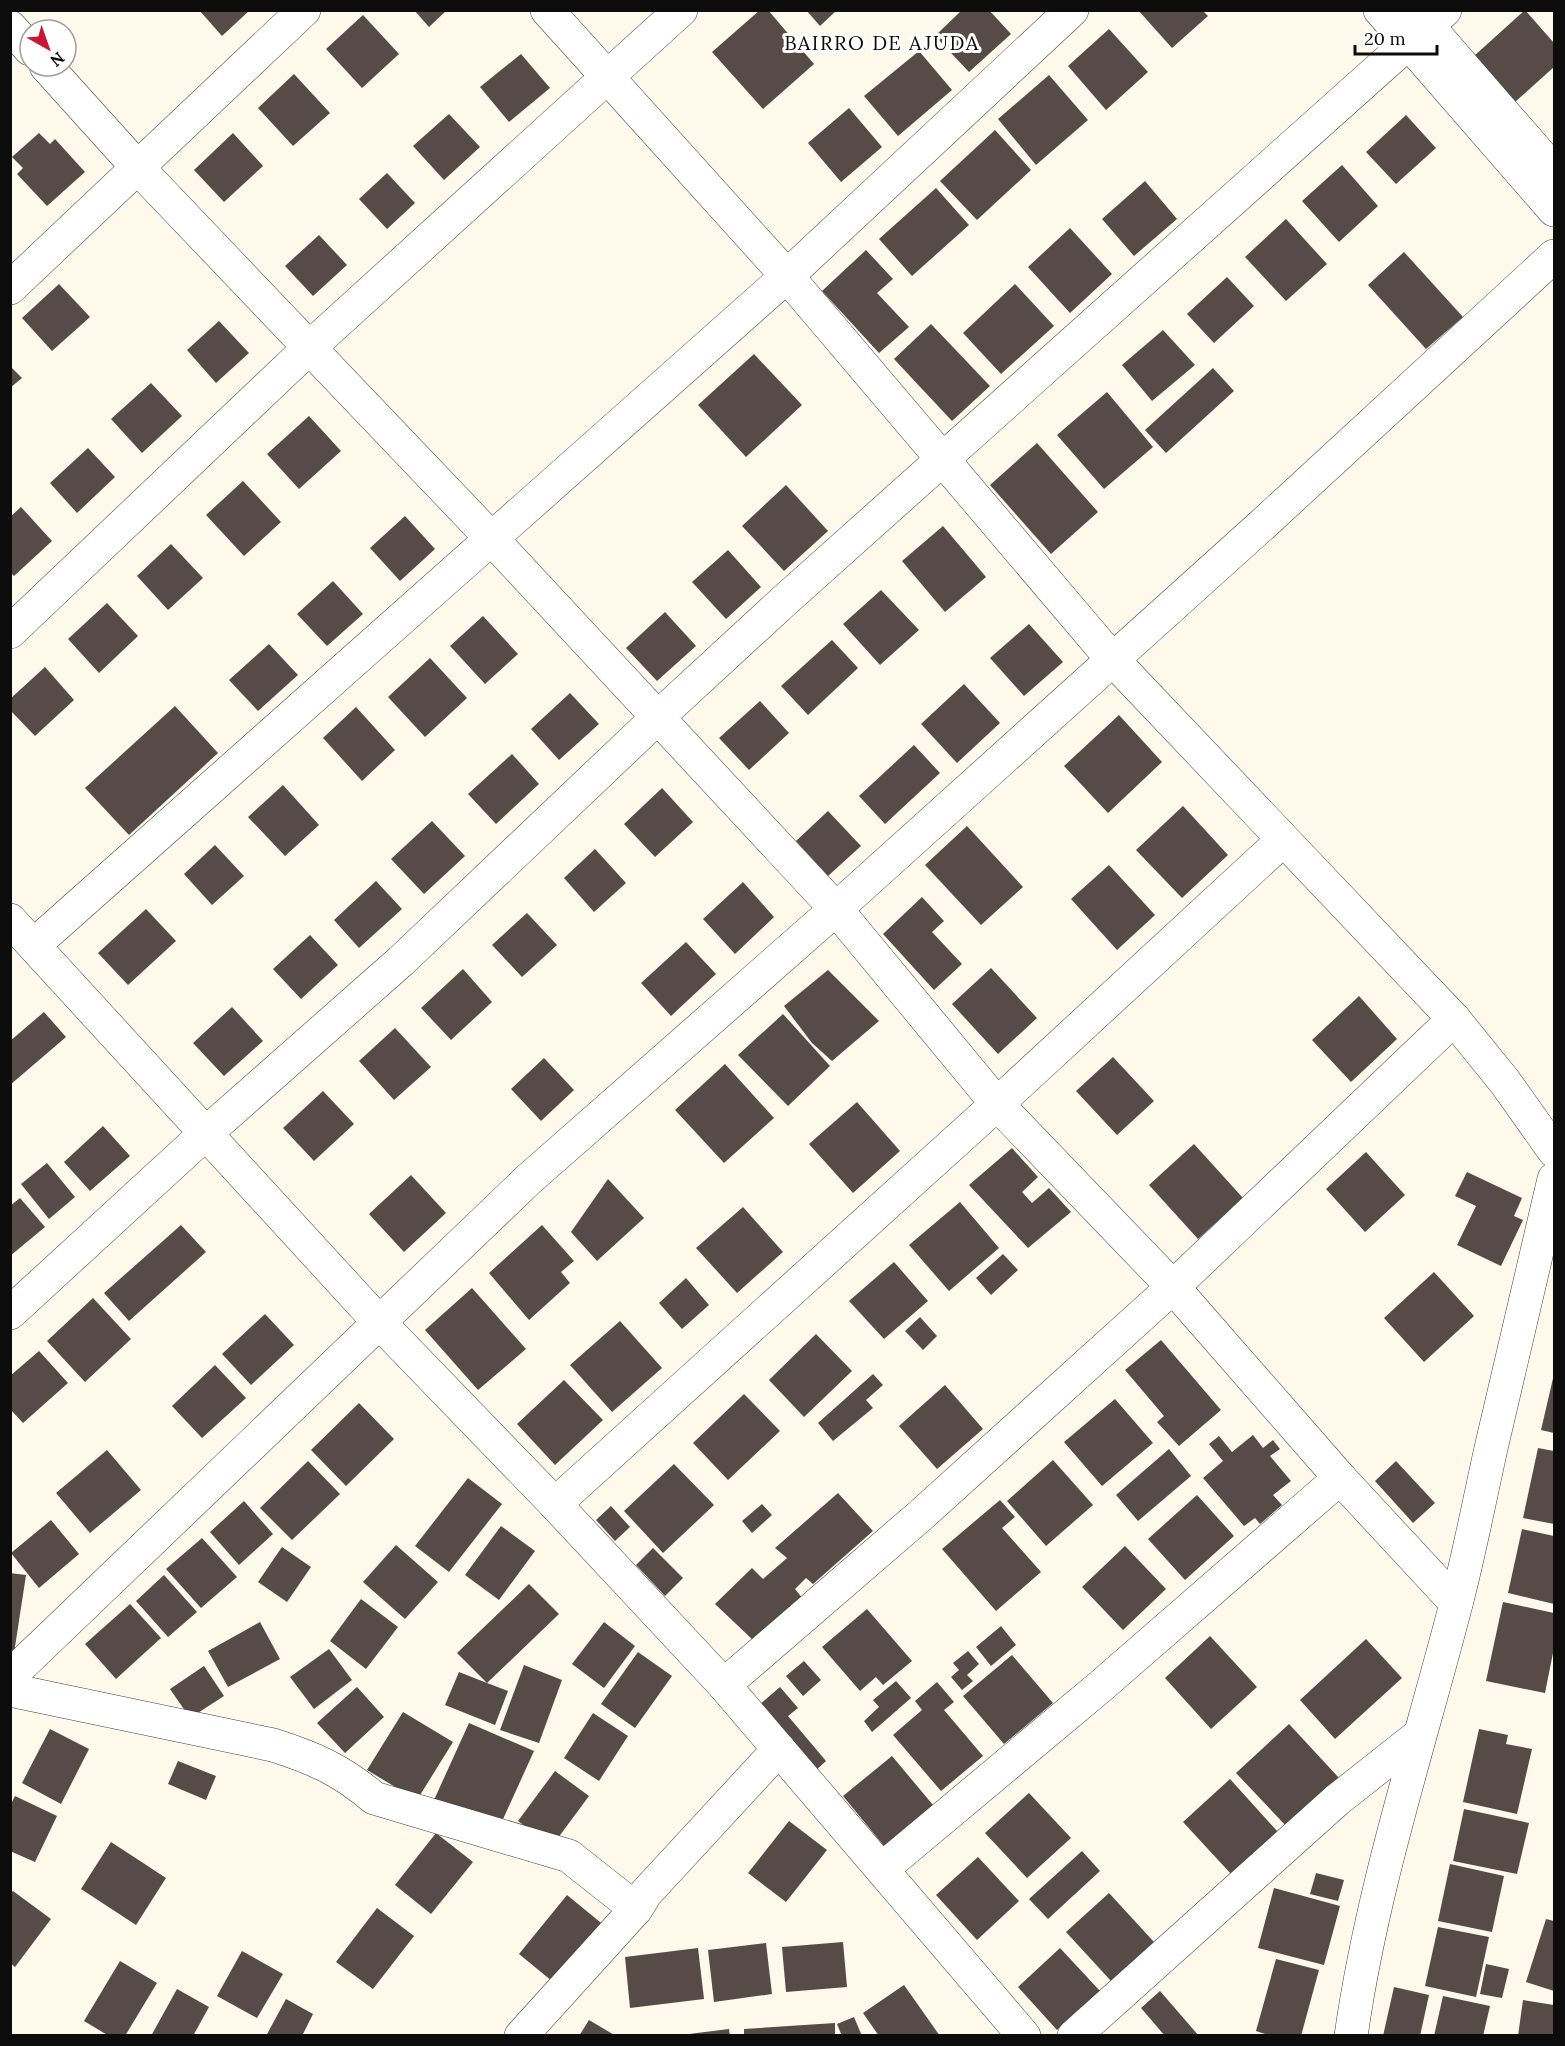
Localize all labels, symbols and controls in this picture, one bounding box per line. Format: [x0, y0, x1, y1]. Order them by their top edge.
north arrow [18, 18, 78, 78]
scale bar [1355, 18, 1438, 56]
text: 20 m [1364, 27, 1406, 50]
district label: BAIRRO DE AJUDA [784, 30, 980, 55]
text: N [46, 48, 69, 71]

